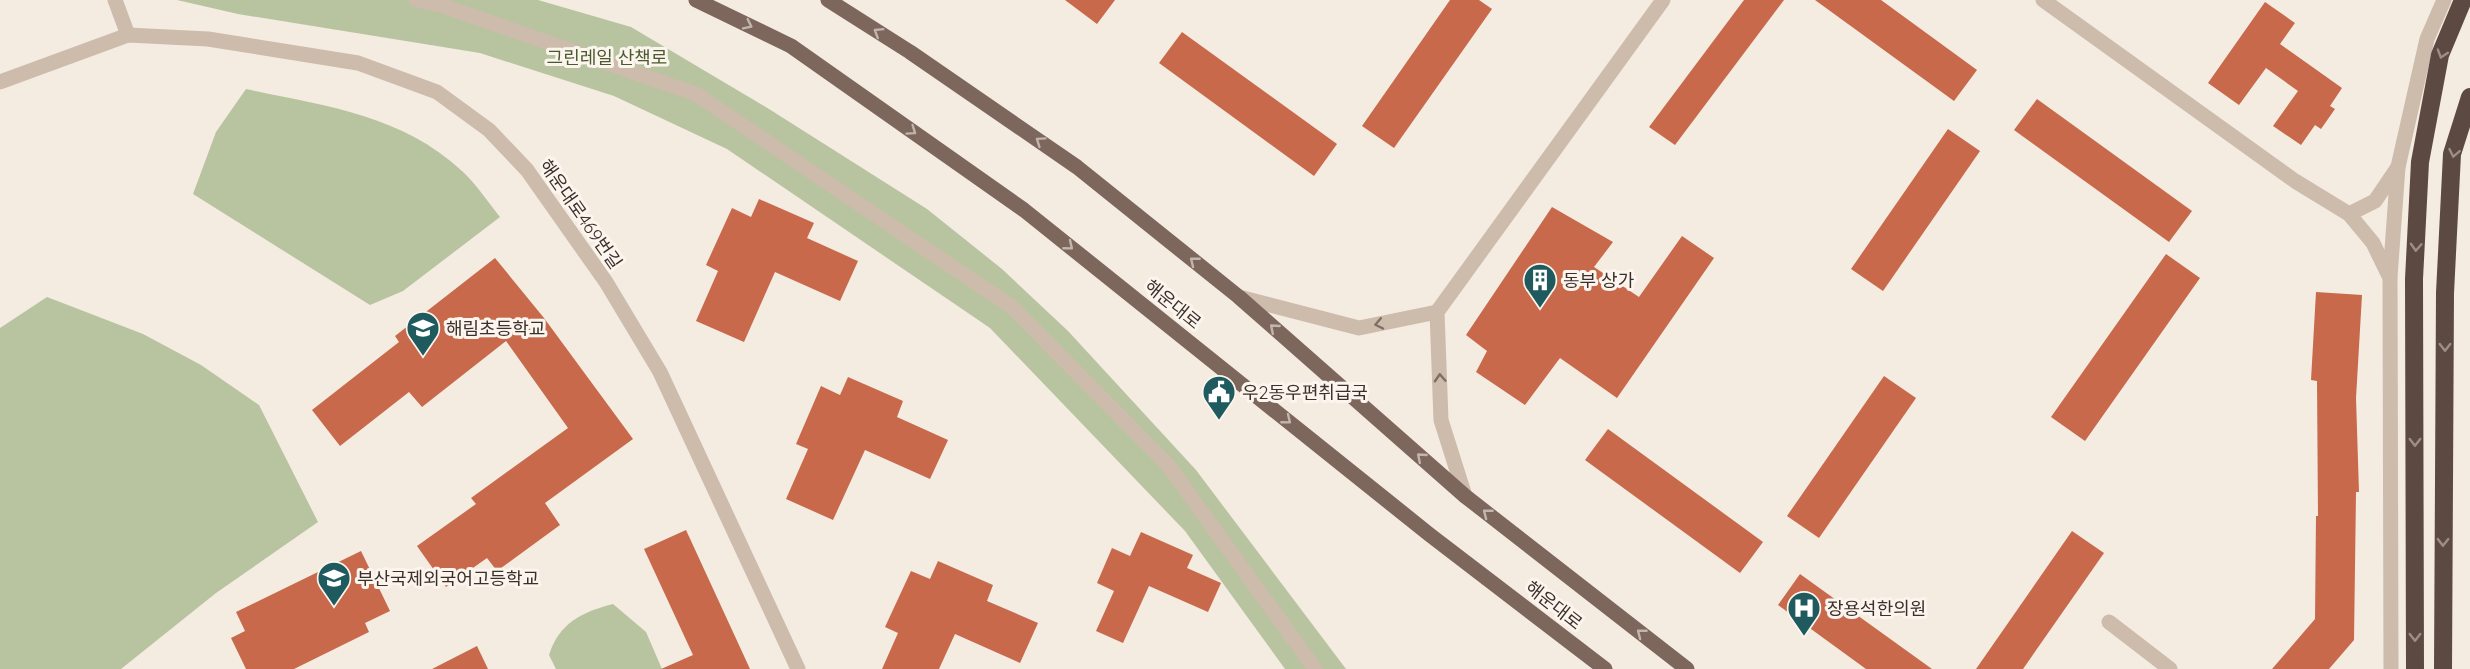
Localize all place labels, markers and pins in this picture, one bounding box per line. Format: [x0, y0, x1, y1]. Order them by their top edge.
building icon: 동부 상가 [1522, 262, 1558, 309]
place label: 동부 상가 [1563, 269, 1635, 292]
school or university icon: 해림초등학교 [405, 310, 441, 357]
place label: 해림초등학교 [446, 317, 545, 340]
public building icon: 우2동우편취급국 [1201, 374, 1237, 421]
place label: 우2동우편취급국 [1242, 381, 1368, 404]
school or university icon: 부산국제외국어고등학교 [316, 560, 352, 607]
place label: 부산국제외국어고등학교 [357, 567, 539, 590]
hospital icon: 장용석한의원 [1786, 590, 1822, 637]
place label: 장용석한의원 [1827, 597, 1926, 620]

